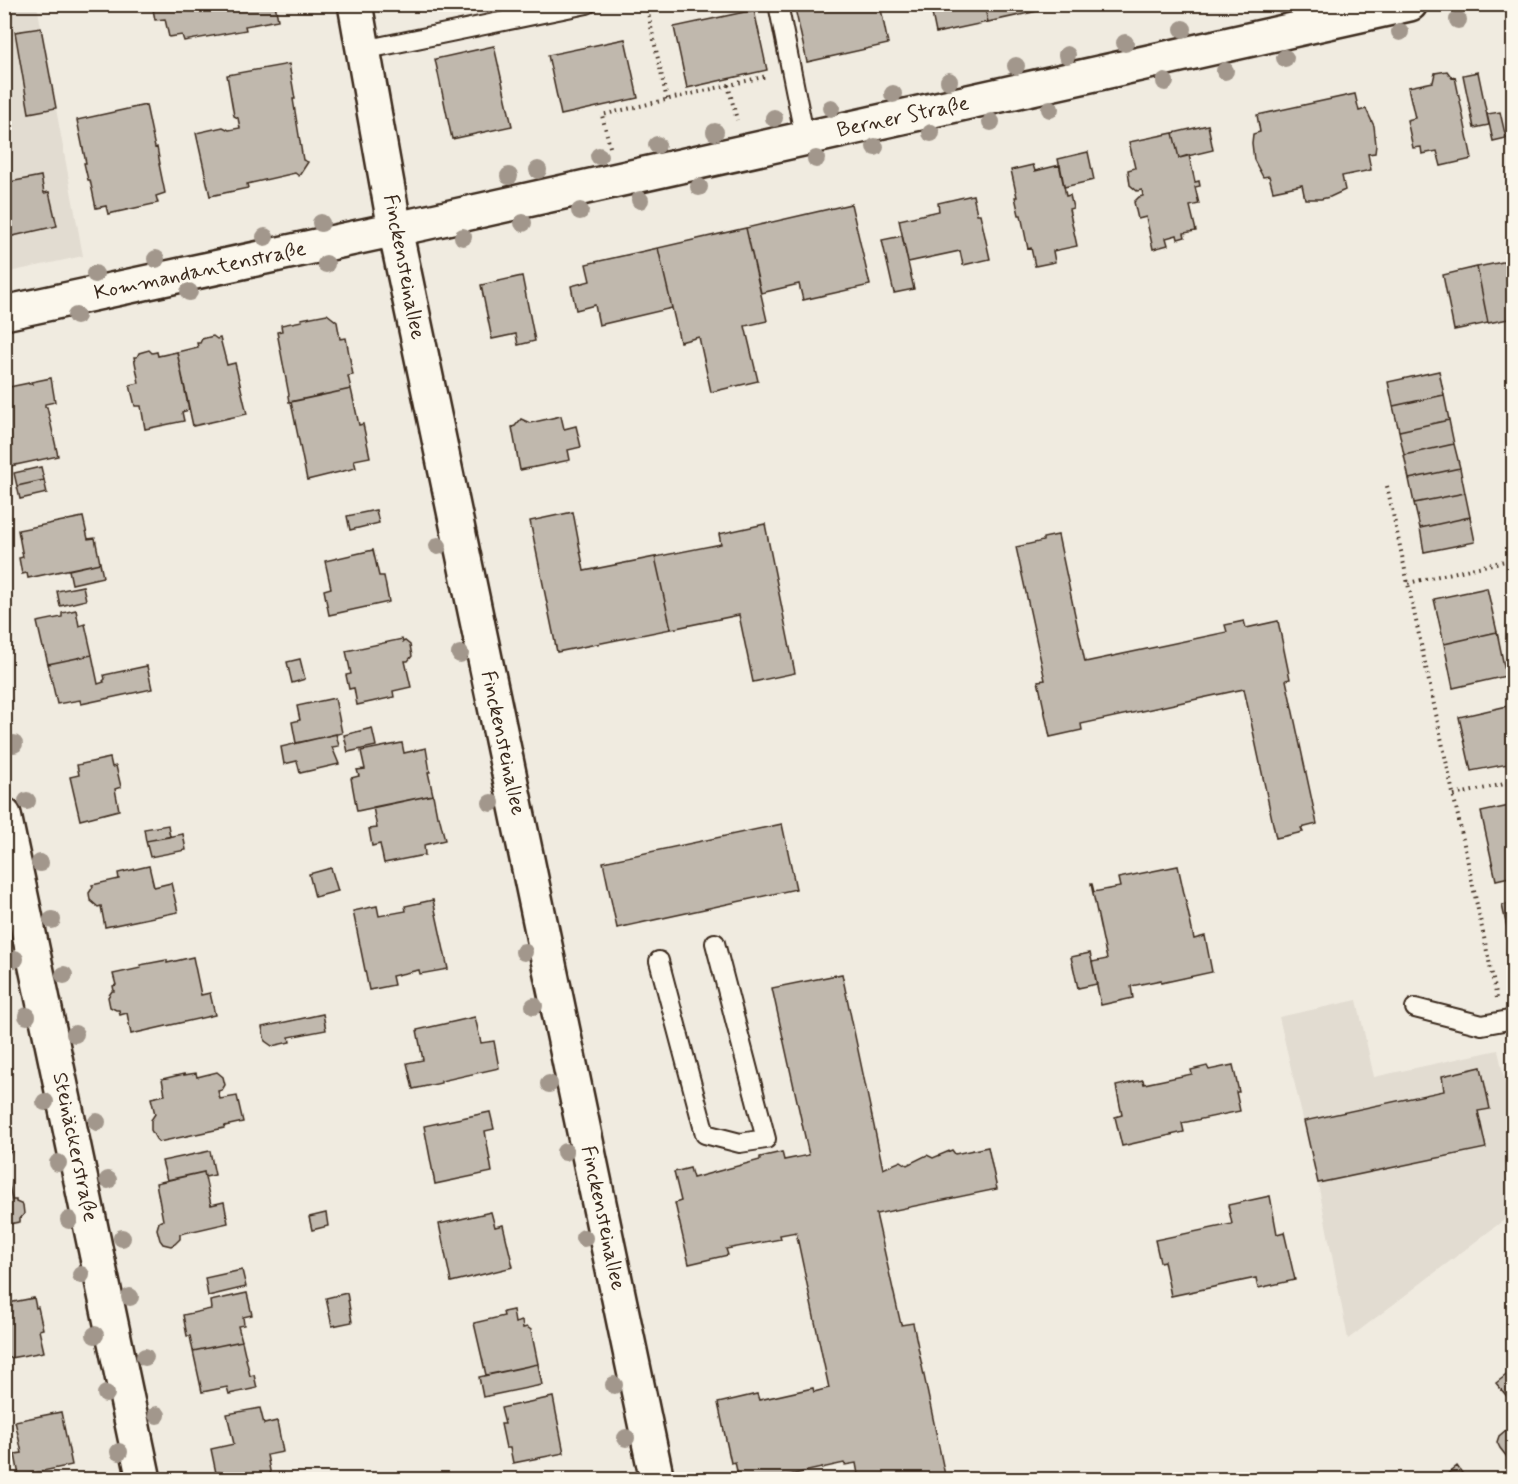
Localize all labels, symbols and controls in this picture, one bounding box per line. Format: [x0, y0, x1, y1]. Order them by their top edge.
street label: Berner Straße [834, 89, 972, 145]
street label: Finckensteinallee [376, 192, 432, 342]
street label: Kommandantenstraße [92, 235, 308, 307]
street label: Finckensteinallee [474, 668, 532, 818]
street label: Steinäckerstraße [46, 1070, 104, 1224]
street label: Finckensteinallee [574, 1143, 632, 1293]

